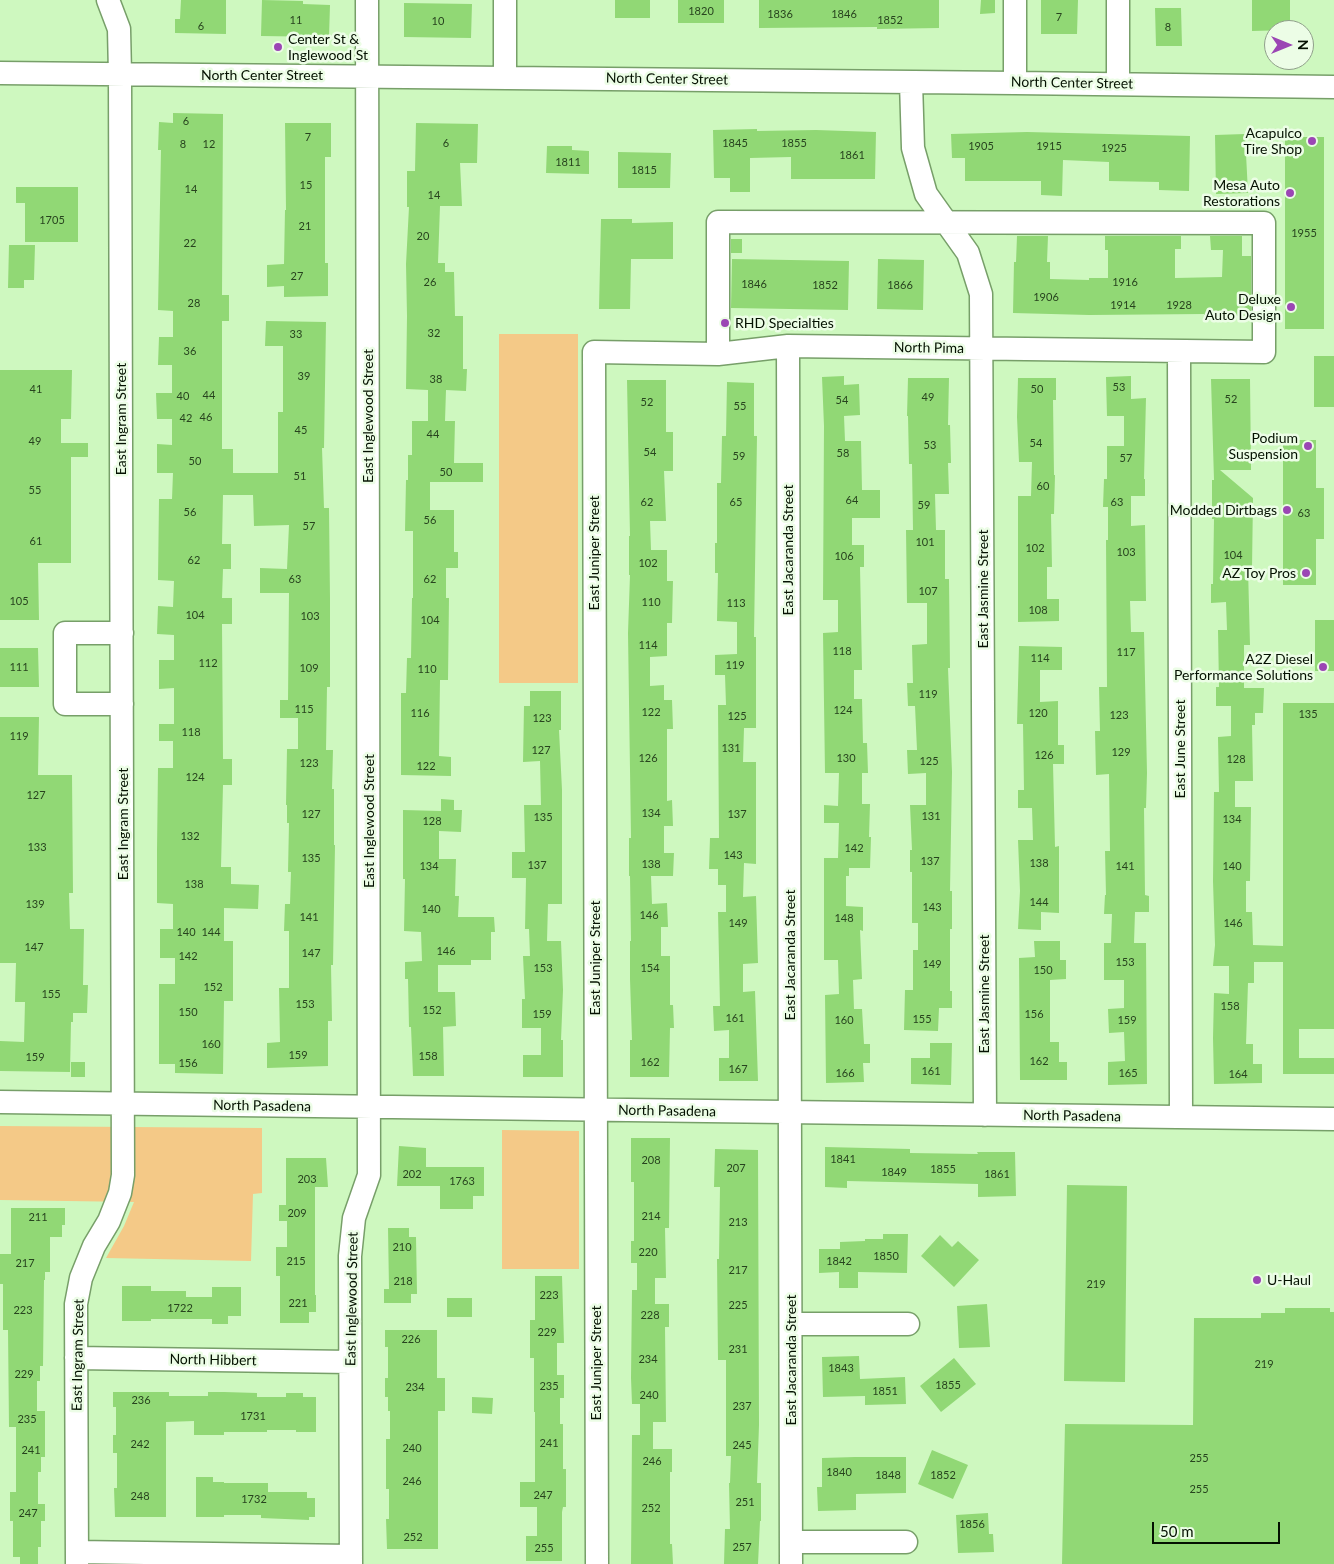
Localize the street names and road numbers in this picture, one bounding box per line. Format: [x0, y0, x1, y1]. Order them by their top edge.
street label: North Center Street [201, 67, 323, 83]
street label: North Center Street [606, 70, 728, 88]
street label: North Center Street [1011, 74, 1133, 92]
street label: North Pima [894, 339, 964, 357]
street label: East Inglewood Street [360, 349, 376, 483]
street label: East Ingram Street [113, 363, 129, 475]
street label: East Jacaranda Street [780, 485, 796, 615]
street label: East Juniper Street [586, 495, 602, 611]
street label: East Jasmine Street [975, 530, 991, 648]
street label: East June Street [1172, 700, 1188, 798]
street label: East Inglewood Street [361, 754, 377, 888]
street label: East Ingram Street [115, 768, 131, 880]
street label: East Jacaranda Street [782, 890, 798, 1020]
street label: East Juniper Street [587, 900, 603, 1016]
street label: East Jasmine Street [976, 935, 992, 1053]
street label: North Pasadena [213, 1097, 311, 1115]
street label: North Pasadena [618, 1102, 716, 1120]
street label: North Pasadena [1023, 1107, 1121, 1125]
street label: East Inglewood Street [342, 1232, 362, 1366]
street label: East Jacaranda Street [783, 1295, 799, 1425]
street label: East Ingram Street [69, 1299, 87, 1411]
street label: East Juniper Street [588, 1305, 604, 1421]
street label: North Hibbert [169, 1351, 257, 1369]

